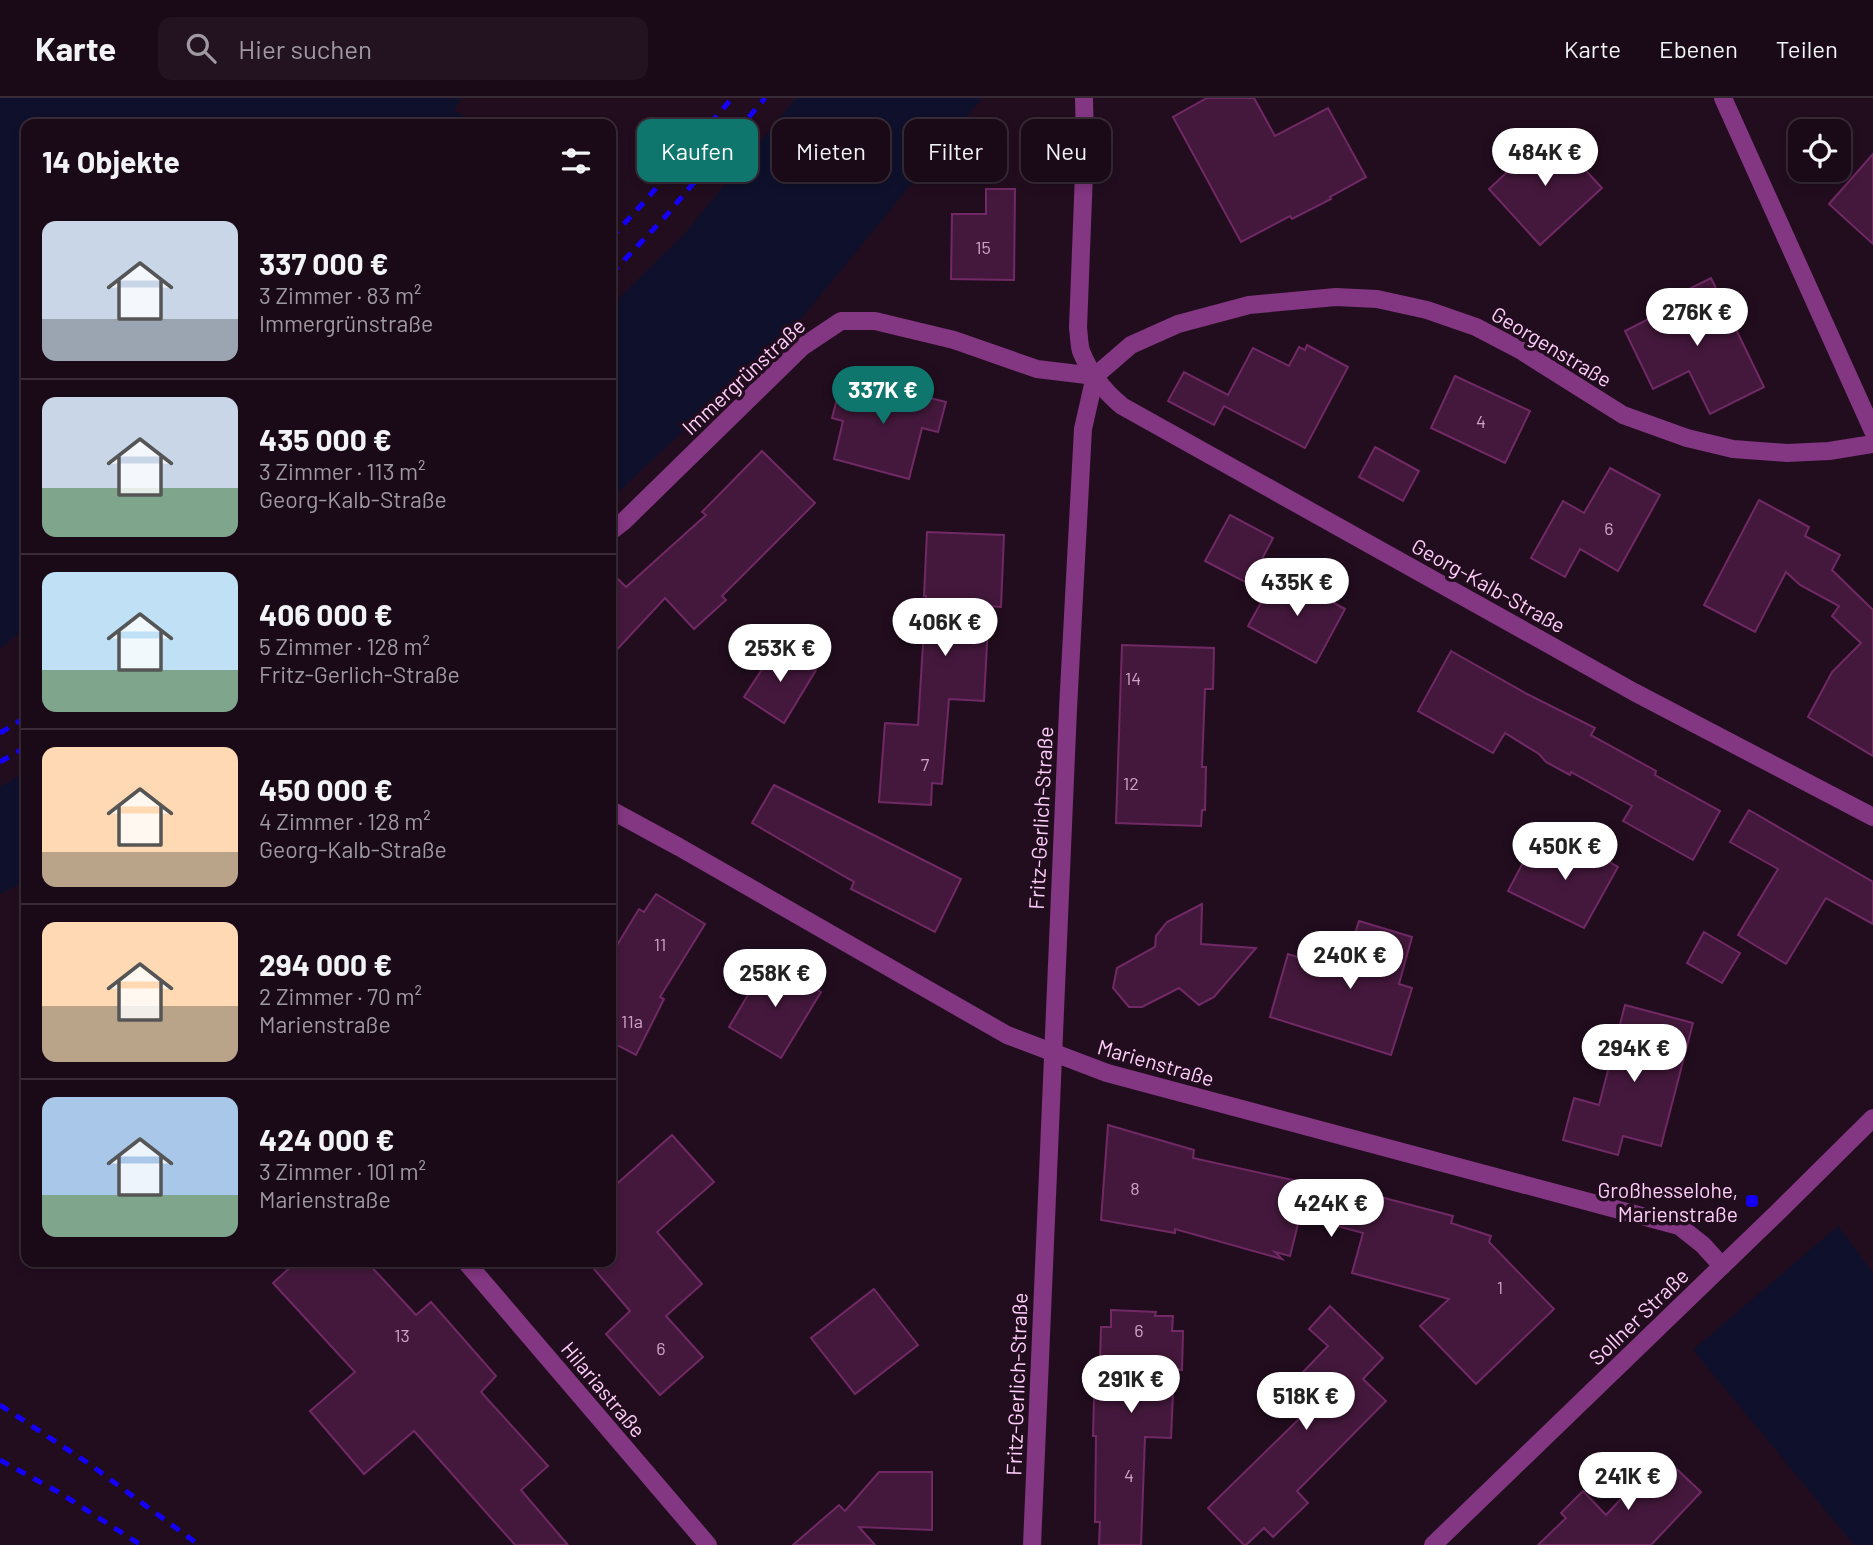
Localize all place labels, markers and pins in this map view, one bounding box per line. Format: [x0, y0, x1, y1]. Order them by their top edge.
pin: 484K € [1488, 129, 1602, 188]
pin: 276K € [1640, 288, 1754, 348]
pin: 337K € [826, 366, 940, 426]
pin: 435K € [1240, 559, 1354, 618]
pin: 406K € [888, 598, 1002, 658]
pin: 253K € [723, 624, 837, 684]
pin: 450K € [1508, 822, 1622, 882]
pin: 240K € [1293, 932, 1407, 991]
pin: 258K € [718, 950, 832, 1009]
pin: 294K € [1577, 1024, 1691, 1084]
place label: Großhesselohe, Marienstraße [1597, 1177, 1738, 1226]
pin: 424K € [1274, 1180, 1388, 1239]
marker: Großhesselohe, Marienstraße [1744, 1193, 1760, 1209]
pin: 291K € [1074, 1356, 1188, 1415]
pin: 518K € [1249, 1372, 1363, 1432]
pin: 241K € [1571, 1452, 1685, 1512]

